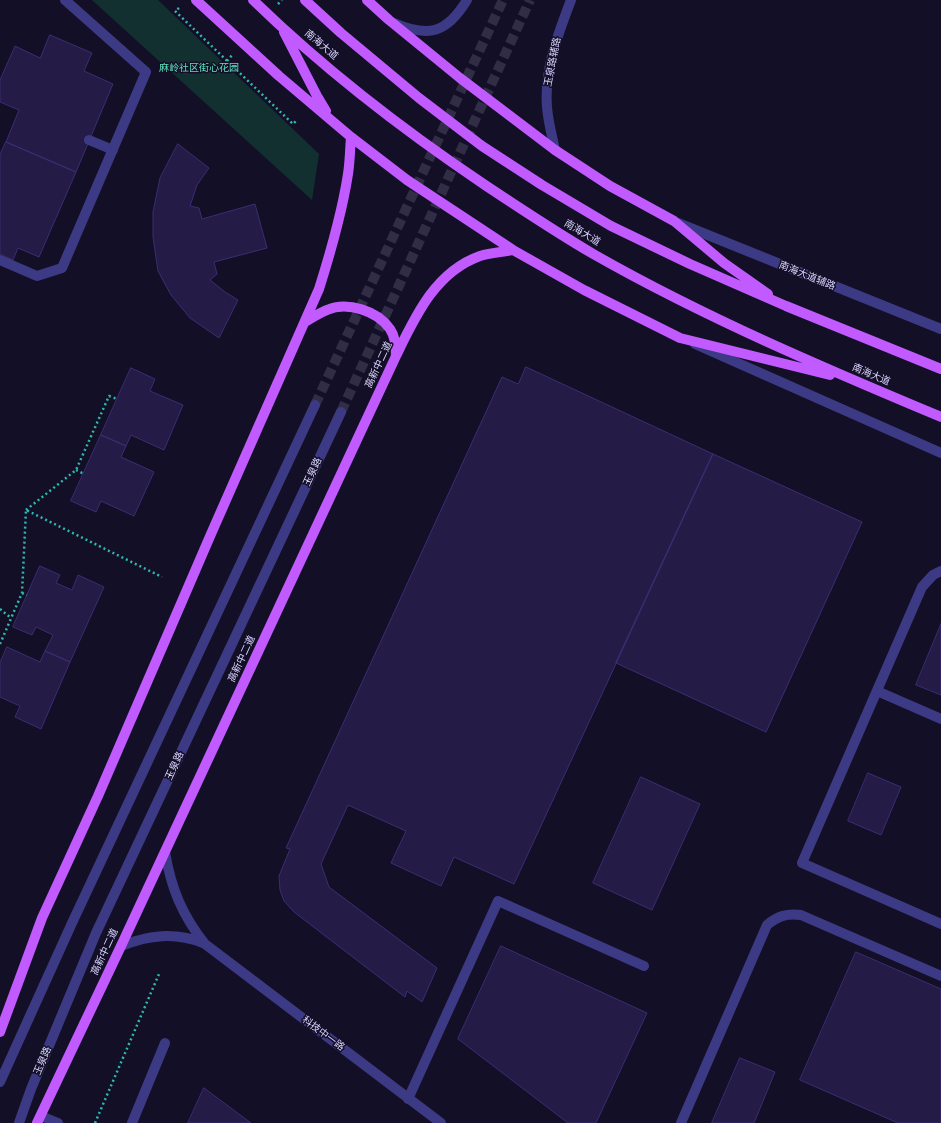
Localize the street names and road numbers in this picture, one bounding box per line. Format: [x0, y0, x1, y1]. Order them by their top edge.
street label: 南海大道 [302, 28, 340, 62]
street label: 玉泉路辅路 [542, 36, 564, 88]
street label: 南海大道 [562, 218, 602, 248]
street label: 南海大道辅路 [777, 259, 837, 293]
street label: 高新中二道 [363, 340, 395, 390]
street label: 南海大道 [850, 362, 892, 388]
street label: 玉泉路 [301, 456, 325, 488]
street label: 高新中二道 [226, 634, 258, 684]
street label: 玉泉路 [163, 750, 187, 782]
street label: 高新中二道 [89, 927, 121, 977]
street label: 科技中一路 [299, 1014, 347, 1054]
street label: 玉泉路 [32, 1045, 54, 1077]

